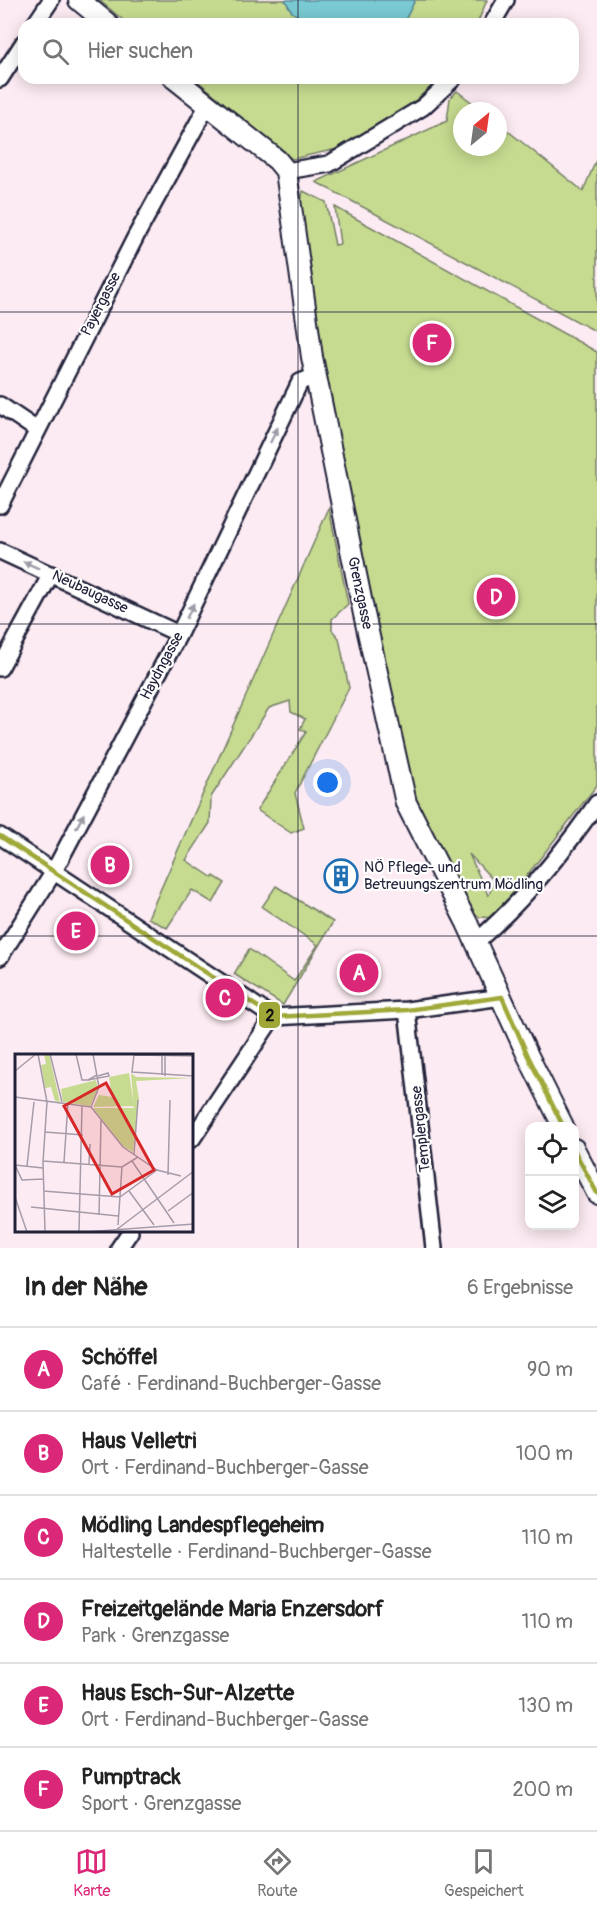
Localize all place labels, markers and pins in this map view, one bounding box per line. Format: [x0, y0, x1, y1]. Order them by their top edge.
pin: F [412, 320, 452, 366]
pin: D [476, 574, 516, 620]
pin: B [90, 842, 130, 888]
building icon: NÖ Pflege- und Betreuungszentrum Mödling [323, 858, 359, 894]
place label: NÖ Pflege- und Betreuungszentrum Mödling [364, 858, 543, 894]
pin: E [56, 908, 96, 954]
pin: A [340, 950, 378, 996]
pin: C [206, 976, 244, 1020]

